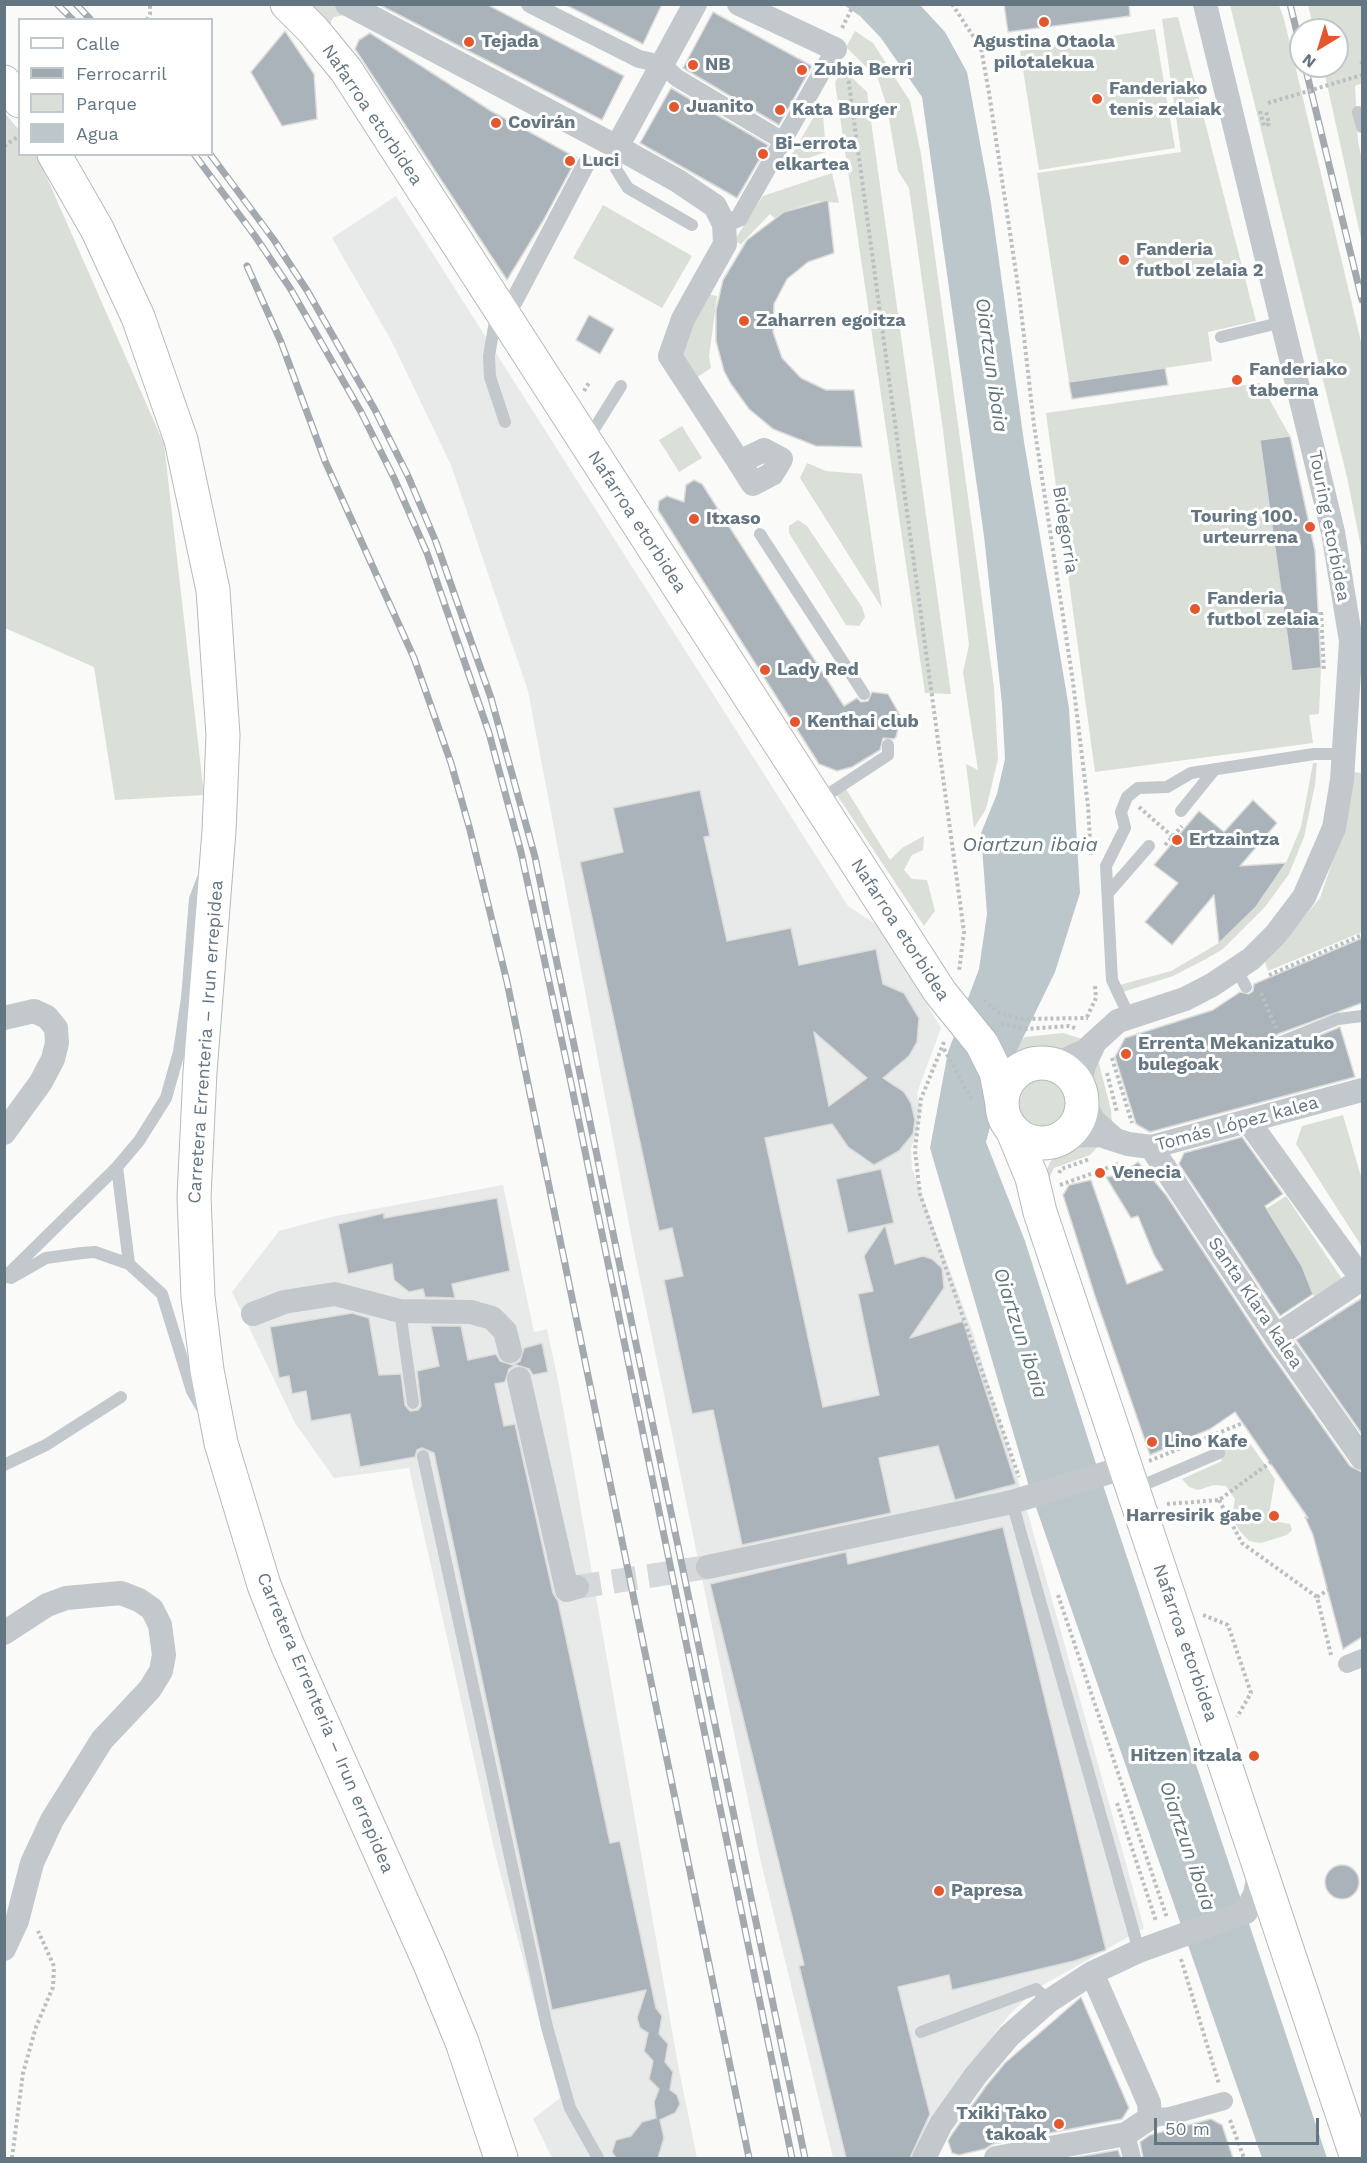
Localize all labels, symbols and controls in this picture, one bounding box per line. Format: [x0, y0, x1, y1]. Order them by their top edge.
marker: Agustina Otaola pilotalekua [1037, 15, 1051, 29]
legend [18, 18, 213, 156]
north arrow [1289, 18, 1349, 78]
place label: Tejada [481, 31, 539, 53]
place label: Agustina Otaola pilotalekua [973, 31, 1115, 74]
text: Calle [76, 33, 120, 54]
marker: Tejada [462, 35, 476, 49]
street label: Nafarroa etorbidea [317, 40, 427, 190]
text: N [1298, 50, 1319, 72]
place label: NB [705, 54, 731, 76]
marker: NB [686, 58, 700, 72]
place label: Zubia Berri [814, 59, 912, 81]
text: Ferrocarril [76, 63, 167, 84]
marker: Zubia Berri [795, 63, 809, 77]
place label: Fanderiako tenis zelaiak [1109, 78, 1221, 121]
marker: Fanderiako tenis zelaiak [1090, 92, 1104, 106]
text: Parque [76, 93, 137, 114]
place label: Juanito [686, 96, 754, 118]
place label: Kata Burger [792, 99, 897, 121]
marker: Juanito [667, 100, 681, 114]
marker: Kata Burger [773, 103, 787, 117]
place label: Covirán [508, 112, 575, 134]
marker: Covirán [489, 116, 503, 130]
text: Agua [76, 123, 119, 144]
place label: Bi-errota elkartea [775, 133, 857, 176]
marker: Bi-errota elkartea [756, 147, 770, 161]
place label: Luci [582, 150, 619, 172]
marker: Luci [563, 154, 577, 168]
place label: Fanderia futbol zelaia 2 [1136, 239, 1263, 282]
marker: Fanderia futbol zelaia 2 [1117, 253, 1131, 267]
water label: Oiartzun ibaia [970, 296, 1012, 434]
place label: Zaharren egoitza [756, 310, 906, 332]
marker: Zaharren egoitza [737, 314, 751, 328]
place label: Fanderiako taberna [1249, 359, 1347, 401]
marker: Fanderiako taberna [1230, 373, 1244, 387]
street label: Nafarroa etorbidea [583, 447, 691, 597]
street label: Touring etorbidea [1304, 449, 1354, 603]
street label: Bidegorria [1047, 485, 1083, 575]
place label: Touring 100. urteurrena [1191, 506, 1298, 548]
place label: Itxaso [706, 508, 761, 530]
marker: Itxaso [687, 512, 701, 526]
marker: Touring 100. urteurrena [1303, 520, 1317, 534]
place label: Fanderia futbol zelaia [1207, 588, 1319, 630]
marker: Fanderia futbol zelaia [1188, 602, 1202, 616]
place label: Lady Red [777, 659, 859, 681]
marker: Lady Red [758, 663, 772, 677]
place label: Kenthai club [807, 711, 919, 733]
marker: Kenthai club [788, 715, 802, 729]
place label: Ertzaintza [1189, 829, 1279, 851]
water label: Oiartzun ibaia [962, 833, 1098, 857]
marker: Ertzaintza [1170, 833, 1184, 847]
street label: Nafarroa etorbidea [846, 855, 954, 1005]
street label: Carretera Errenteria – Irun errepidea [184, 880, 228, 1204]
place label: Errenta Mekanizatuko bulegoak [1138, 1033, 1334, 1076]
marker: Errenta Mekanizatuko bulegoak [1119, 1047, 1133, 1061]
street label: Tomás López kalea [1153, 1092, 1321, 1156]
place label: Venecia [1112, 1162, 1181, 1184]
marker: Venecia [1093, 1166, 1107, 1180]
street label: Santa Klara kalea [1203, 1233, 1307, 1373]
water label: Oiartzun ibaia [988, 1265, 1052, 1401]
place label: Lino Kafe [1164, 1431, 1248, 1453]
marker: Lino Kafe [1145, 1435, 1159, 1449]
place label: Harresirik gabe [1126, 1505, 1262, 1527]
marker: Harresirik gabe [1267, 1509, 1281, 1523]
street label: Nafarroa etorbidea [1148, 1561, 1222, 1725]
street label: Carretera Errenteria – Irun errepidea [252, 1570, 398, 1876]
place label: Hitzen itzala [1130, 1745, 1242, 1767]
marker: Hitzen itzala [1247, 1749, 1261, 1763]
water label: Oiartzun ibaia [1154, 1778, 1220, 1914]
place label: Papresa [951, 1880, 1023, 1902]
marker: Papresa [932, 1884, 946, 1898]
place label: Txiki Tako takoak [956, 2103, 1047, 2146]
scale bar [1157, 2106, 1322, 2144]
marker: Txiki Tako takoak [1052, 2117, 1066, 2131]
text: 50 m [1165, 2118, 1210, 2139]

